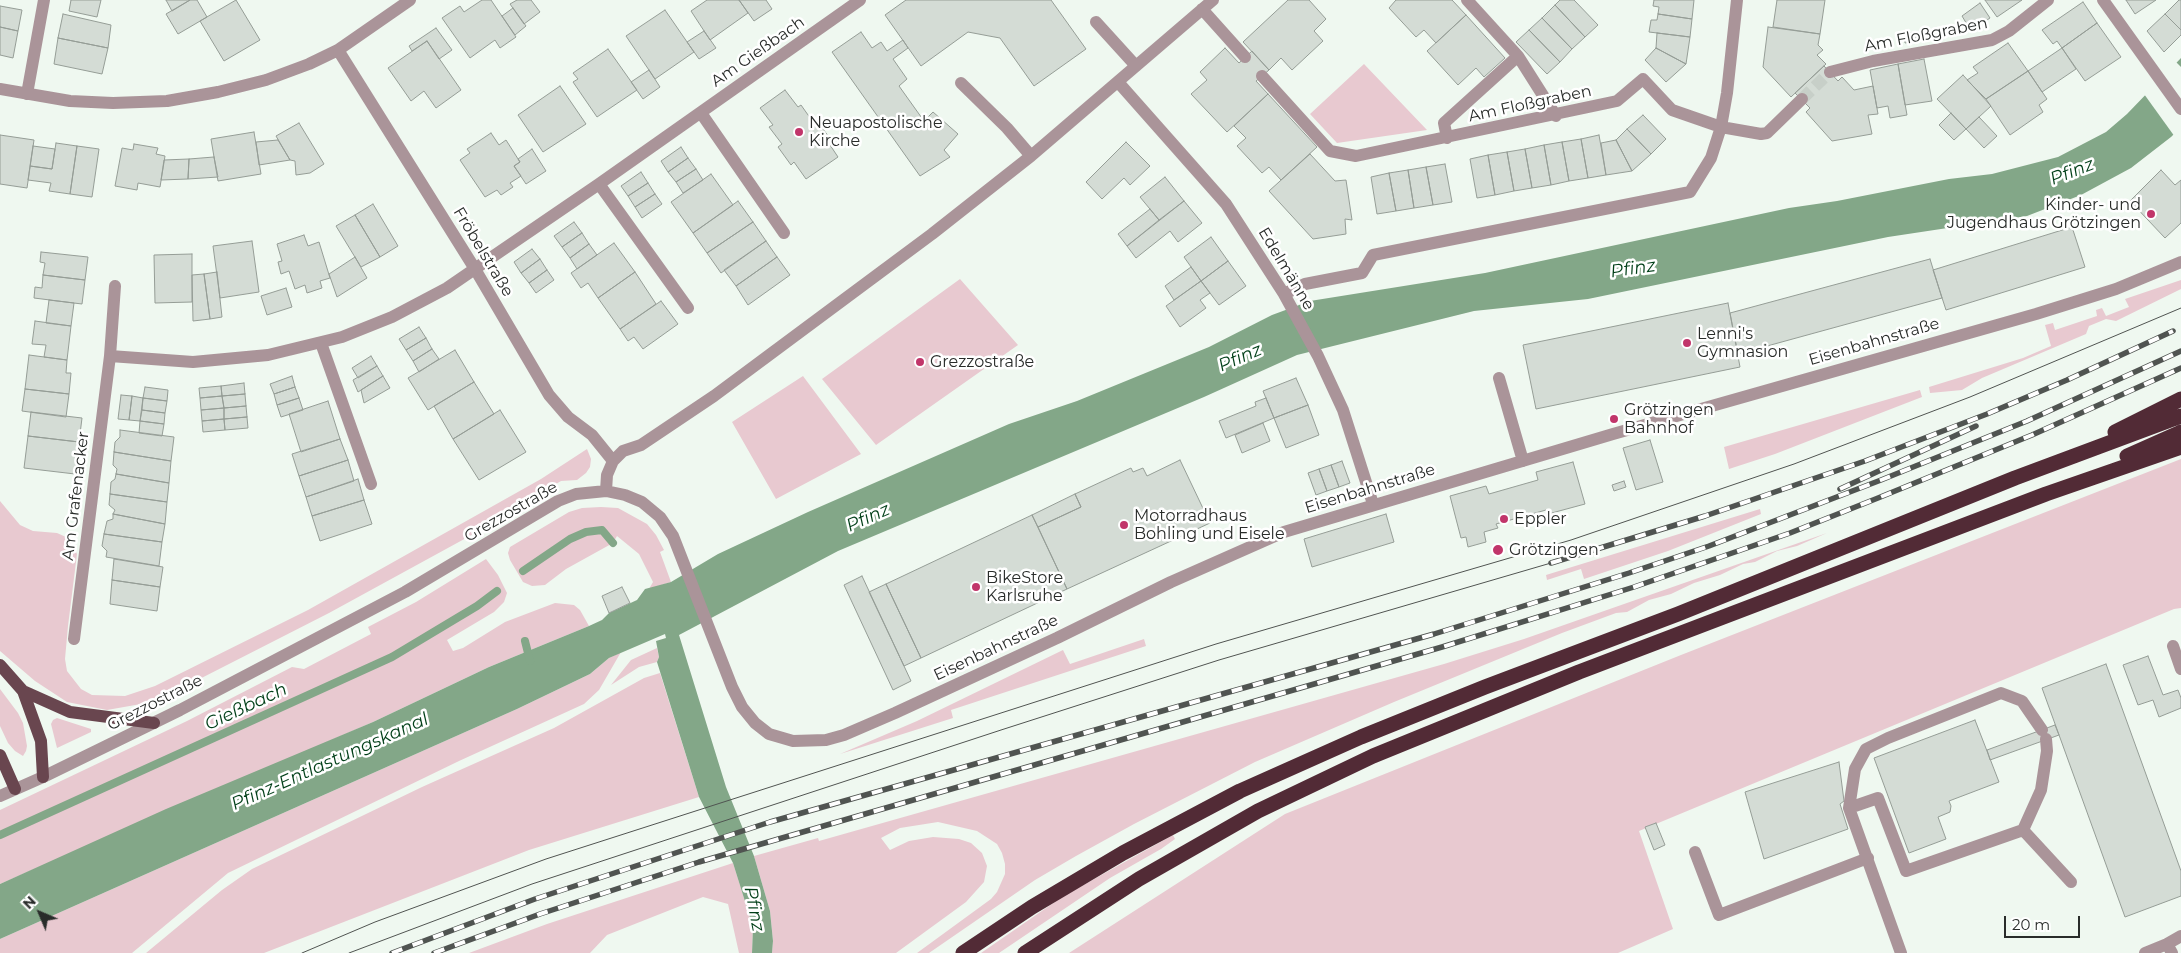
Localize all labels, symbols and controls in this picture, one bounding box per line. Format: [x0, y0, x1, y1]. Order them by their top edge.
street label: Am Gießbach [708, 13, 808, 91]
street label: Am Floßgraben [1863, 14, 1989, 56]
street label: Am Floßgraben [1467, 82, 1593, 126]
place label: Neuapostolische Kirche [809, 113, 943, 151]
marker: Neuapostolische Kirche [793, 126, 805, 138]
water label: Pfinz [2047, 154, 2097, 190]
place label: Kinder- und Jugendhaus Grötzingen [1947, 195, 2141, 233]
street label: Fröbelstraße [449, 204, 517, 300]
marker: Kinder- und Jugendhaus Grötzingen [2145, 208, 2157, 220]
street label: Edelmänne [1254, 224, 1318, 314]
water label: Pfinz [1609, 255, 1657, 283]
street label: Eisenbahnstraße [1806, 314, 1942, 370]
place label: Lenni's Gymnasion [1697, 324, 1788, 362]
marker: Lenni's Gymnasion [1681, 337, 1693, 349]
water label: Pfinz [1215, 339, 1265, 377]
place label: Grezzostraße [930, 352, 1034, 372]
marker: Grezzostraße [914, 356, 926, 368]
place label: Grötzingen Bahnhof [1624, 400, 1714, 438]
marker: Grötzingen Bahnhof [1608, 413, 1620, 425]
street label: Am Grafenacker [59, 431, 93, 561]
street label: Eisenbahnstraße [1303, 460, 1437, 518]
street label: Grezzostraße [461, 478, 561, 546]
water label: Pfinz [843, 499, 893, 537]
place label: Motorradhaus Bohling und Eisele [1134, 506, 1285, 544]
place label: Eppler [1514, 509, 1567, 529]
marker: Eppler [1498, 513, 1510, 525]
marker: Motorradhaus Bohling und Eisele [1118, 519, 1130, 531]
place label: Grötzingen [1509, 540, 1599, 560]
marker: Grötzingen [1491, 543, 1505, 557]
place label: BikeStore Karlsruhe [986, 568, 1063, 606]
marker: BikeStore Karlsruhe [970, 581, 982, 593]
street label: Eisenbahnstraße [931, 611, 1061, 685]
street label: Grezzostraße [104, 671, 206, 735]
water label: Gießbach [201, 679, 291, 735]
water label: Pfinz-Entlastungskanal [228, 709, 432, 815]
water label: Pfinz [739, 885, 769, 933]
north arrow [15, 888, 65, 938]
text: N [19, 892, 40, 913]
scale bar [2006, 906, 2082, 938]
text: 20 m [2012, 915, 2050, 934]

